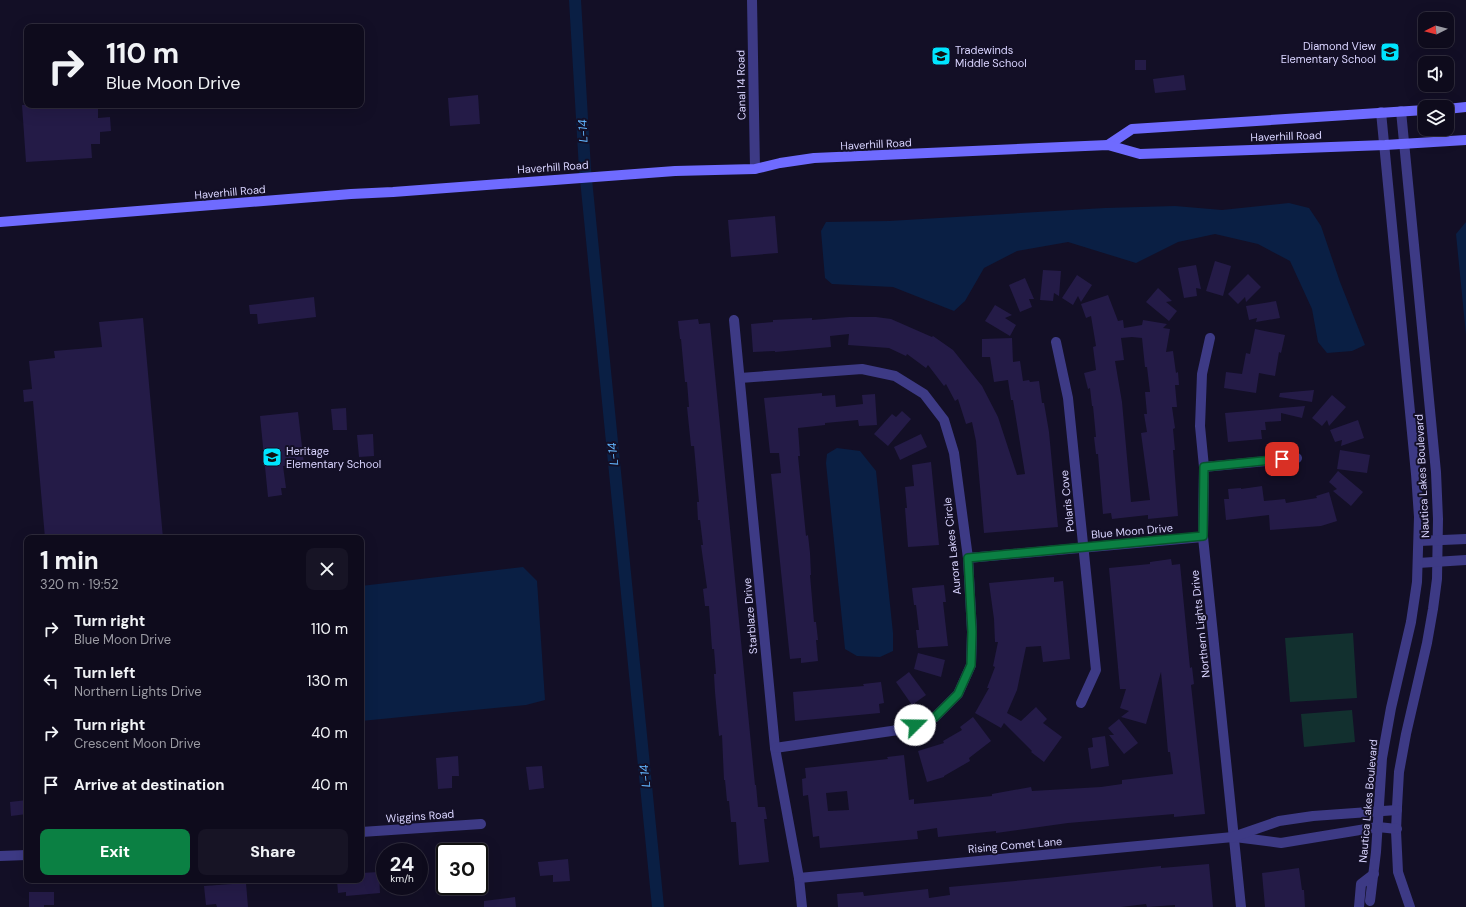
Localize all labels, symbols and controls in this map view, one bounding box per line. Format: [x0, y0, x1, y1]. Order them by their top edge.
north arrow [1418, 12, 1454, 48]
map controls [1418, 12, 1454, 136]
text: 110 m [106, 35, 179, 72]
place label: Diamond View Elementary School [1281, 39, 1377, 66]
icon: right [40, 40, 92, 92]
school or university icon: Diamond View Elementary School [1379, 41, 1401, 63]
place label: Tradewinds Middle School [955, 43, 1027, 70]
school or university icon: Tradewinds Middle School [930, 45, 952, 67]
street label: Canal 14 Road [733, 50, 749, 120]
button: sound [1418, 56, 1454, 92]
text: Blue Moon Drive [106, 71, 240, 95]
button: layers [1418, 100, 1454, 136]
water label: L-14 [574, 119, 592, 143]
street label: Haverhill Road [1250, 128, 1322, 144]
street label: Haverhill Road [840, 135, 912, 153]
street label: Haverhill Road [517, 158, 589, 176]
street label: Haverhill Road [194, 182, 266, 202]
street label: Nautica Lakes Boulevard [1412, 414, 1432, 538]
water label: L-14 [604, 442, 622, 466]
pin [1265, 442, 1299, 476]
place label: Heritage Elementary School [286, 444, 381, 471]
school or university icon: Heritage Elementary School [261, 446, 283, 468]
icon: arrive [1271, 448, 1293, 470]
street label: Polaris Cove [1057, 469, 1077, 533]
street label: Aurora Lakes Circle [940, 497, 964, 595]
street label: Blue Moon Drive [1090, 520, 1174, 542]
text: 1 min [40, 545, 99, 576]
button: close [306, 548, 348, 590]
street label: Northern Lights Drive [1187, 570, 1213, 678]
text: 320 m · 19:52 [40, 576, 119, 593]
street label: Starblaze Drive [740, 577, 760, 655]
text: Turn right [74, 611, 145, 631]
icon: right [40, 618, 62, 640]
text: 110 m [311, 619, 348, 639]
text: Blue Moon Drive [74, 631, 171, 648]
text: Turn left [74, 663, 135, 683]
icon: left [40, 670, 62, 692]
text: 130 m [307, 671, 348, 691]
text: Northern Lights Drive [74, 683, 202, 700]
position arrow [894, 704, 936, 746]
text: Turn right [74, 715, 145, 735]
icon: right [40, 722, 62, 744]
text: 40 m [311, 723, 348, 743]
text: Crescent Moon Drive [74, 735, 201, 752]
street label: Nautica Lakes Boulevard [1356, 739, 1380, 863]
water label: L-14 [636, 764, 654, 788]
icon: arrive [40, 774, 62, 796]
text: Arrive at destination [74, 775, 225, 795]
text: 40 m [311, 775, 348, 795]
street label: Wiggins Road [385, 807, 455, 825]
button: Exit [40, 829, 190, 875]
button: Share [198, 829, 348, 875]
street label: Rising Comet Lane [967, 834, 1063, 856]
speed limit sign: 30 [436, 843, 488, 895]
text: 24 [390, 851, 414, 877]
text: km/h [390, 872, 414, 885]

